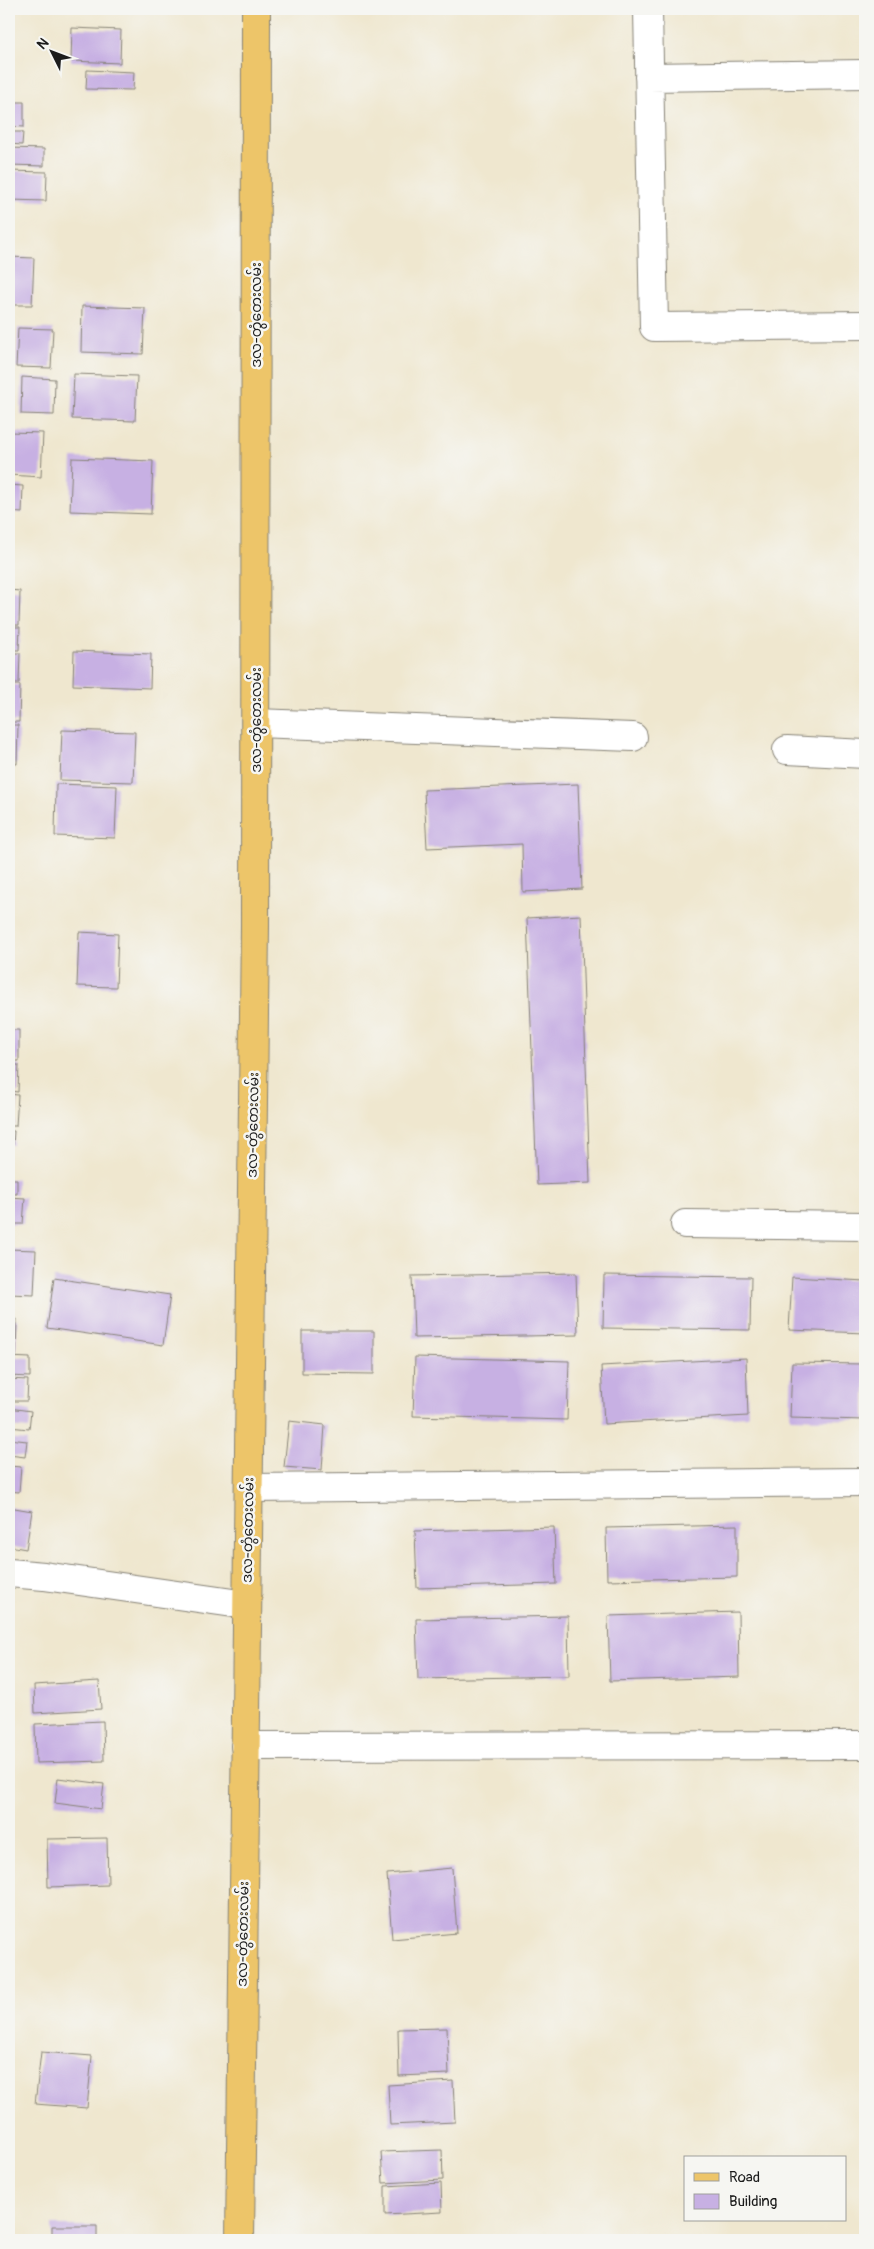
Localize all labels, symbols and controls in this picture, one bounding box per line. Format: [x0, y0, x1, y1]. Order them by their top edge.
north arrow [28, 28, 78, 78]
text: N [33, 34, 52, 53]
street label: ဒလ-တွံတေးလမ်း [246, 262, 267, 368]
street label: ဒလ-တွံတေးလမ်း [246, 667, 267, 773]
street label: ဒလ-တွံတေးလမ်း [242, 1072, 264, 1178]
street label: ဒလ-တွံတေးလမ်း [237, 1477, 259, 1583]
street label: ဒလ-တွံတေးလမ်း [232, 1881, 254, 1987]
legend [684, 2156, 846, 2222]
text: Road [729, 2168, 760, 2187]
text: Building [729, 2192, 777, 2211]

